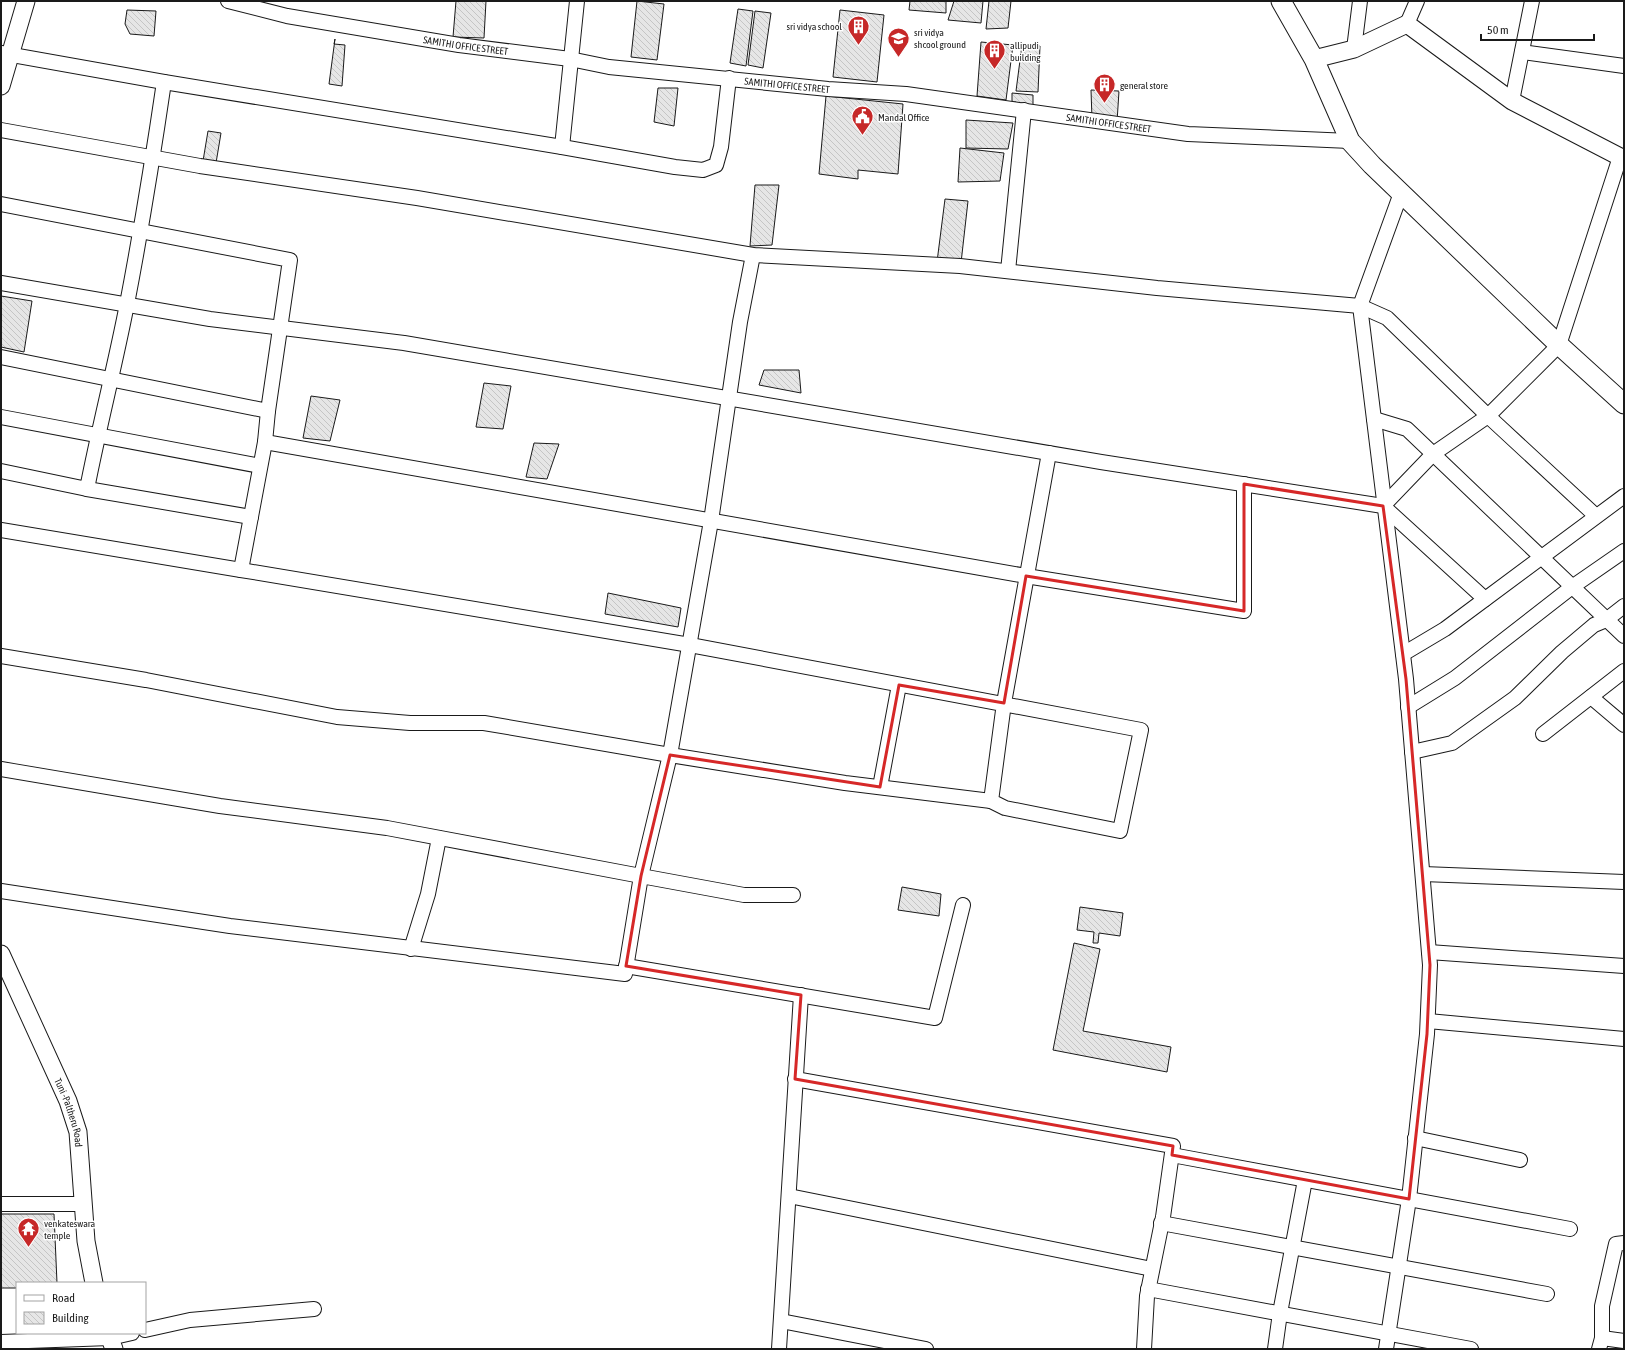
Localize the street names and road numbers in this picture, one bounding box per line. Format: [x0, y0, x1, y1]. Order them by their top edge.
street label: SAMITHI OFFICE STREET [422, 34, 509, 57]
street label: SAMITHI OFFICE STREET [744, 75, 831, 95]
street label: SAMITHI OFFICE STREET [1066, 111, 1152, 134]
street label: Tuni -Paltheru Road [53, 1076, 85, 1148]

